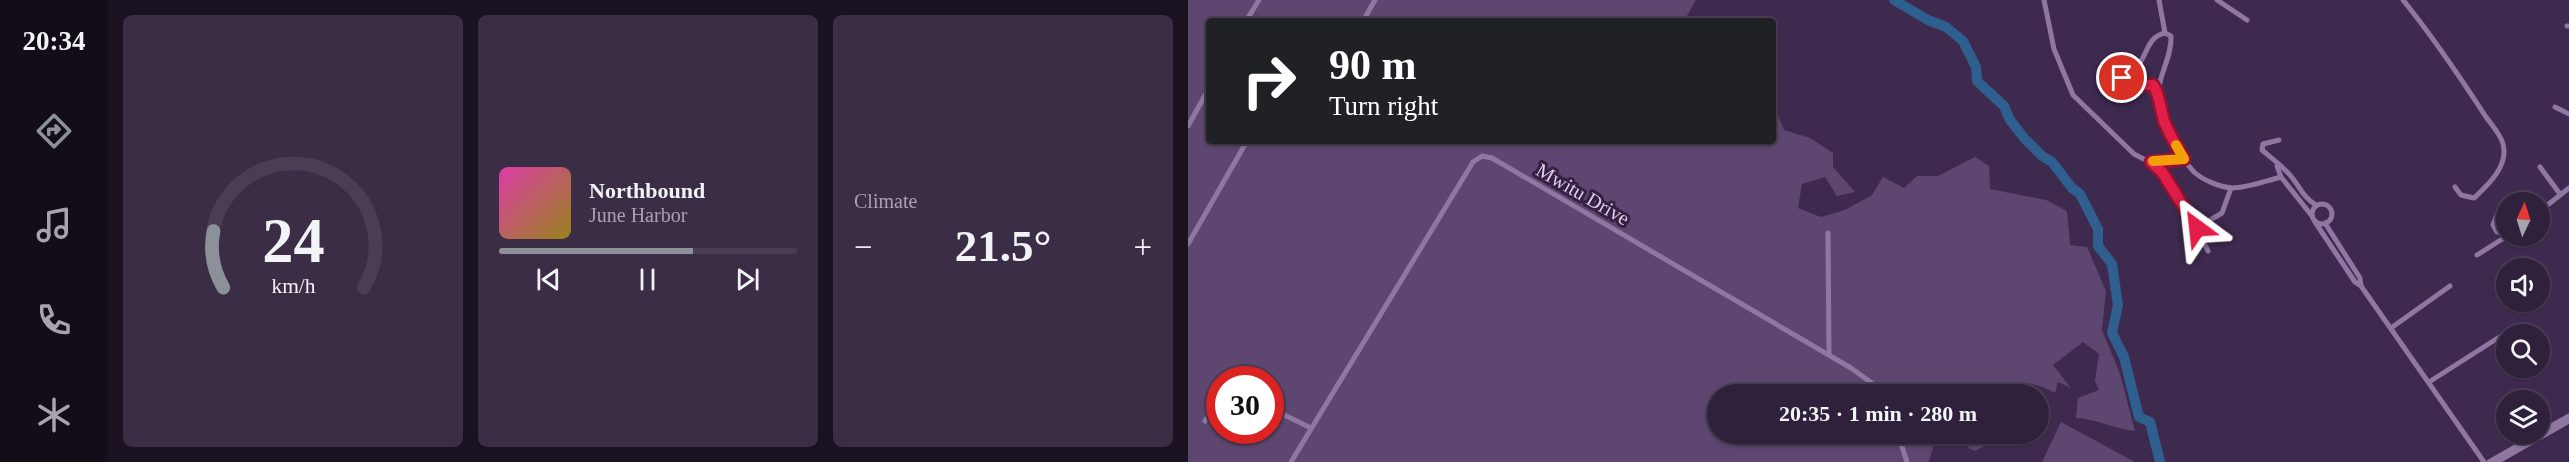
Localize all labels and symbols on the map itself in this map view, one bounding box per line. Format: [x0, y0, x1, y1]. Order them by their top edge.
pin [2096, 52, 2147, 103]
street label: Mwitu Drive [1533, 159, 1634, 230]
north arrow [2496, 192, 2550, 246]
position arrow [2165, 196, 2229, 260]
speed limit sign: 30 [1206, 366, 1284, 444]

